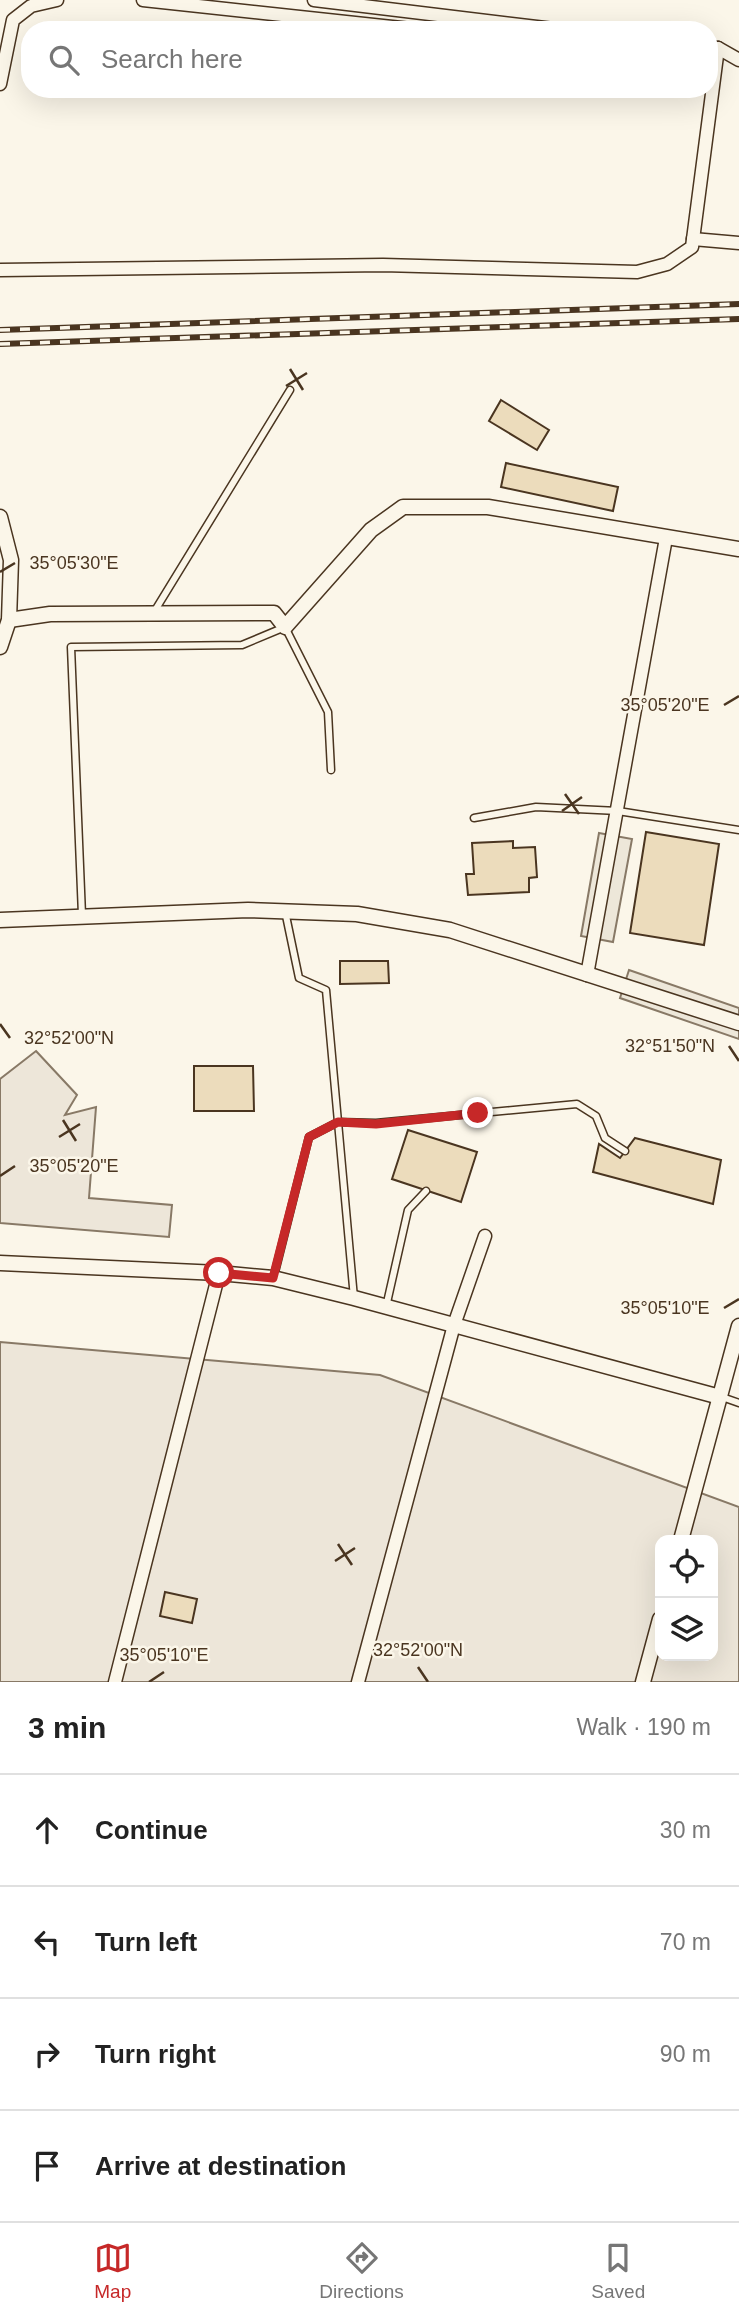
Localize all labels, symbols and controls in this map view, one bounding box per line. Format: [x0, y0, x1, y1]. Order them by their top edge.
search box [21, 21, 718, 98]
icon: search [45, 41, 83, 79]
text: Search here [101, 44, 243, 74]
text: 35°05'30"E [29, 553, 119, 573]
text: 35°05'20"E [620, 695, 710, 715]
text: 32°52'00"N [24, 1028, 114, 1048]
text: 32°51'50"N [625, 1036, 715, 1056]
route end [462, 1097, 493, 1128]
text: 35°05'20"E [29, 1156, 119, 1176]
route start [203, 1257, 234, 1288]
text: 35°05'10"E [620, 1298, 710, 1318]
map controls [655, 1535, 718, 1661]
button: locate [655, 1535, 718, 1598]
button: layers [655, 1598, 718, 1661]
text: 32°52'00"N [373, 1640, 463, 1660]
text: 35°05'10"E [119, 1645, 209, 1665]
text: 3 min [28, 1711, 106, 1744]
text: Walk · 190 m [576, 1714, 711, 1740]
icon: ahead [28, 1811, 66, 1849]
text: Continue [95, 1815, 208, 1845]
text: 30 m [660, 1817, 711, 1843]
icon: left [28, 1923, 66, 1961]
text: Turn left [95, 1927, 197, 1957]
text: 70 m [660, 1929, 711, 1955]
icon: right [28, 2035, 66, 2073]
text: Turn right [95, 2039, 216, 2069]
text: 90 m [660, 2041, 711, 2067]
icon: arrive [28, 2147, 66, 2185]
text: Arrive at destination [95, 2151, 346, 2181]
tab: Map [94, 2239, 132, 2303]
tab: Directions [319, 2239, 404, 2303]
tab: Saved [591, 2239, 645, 2303]

